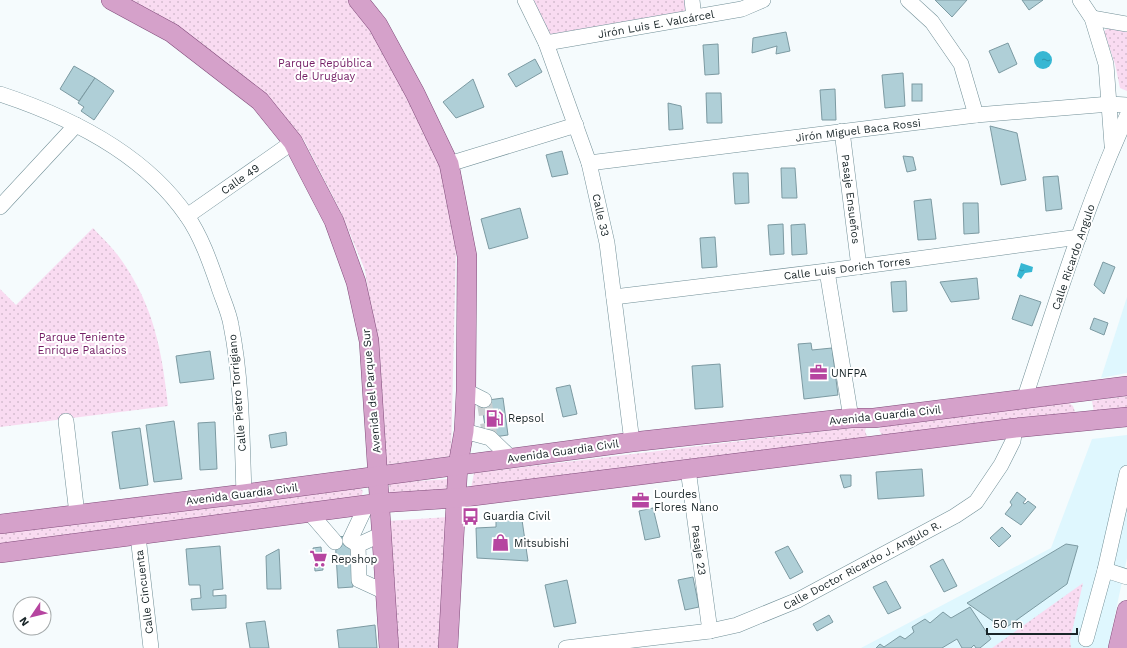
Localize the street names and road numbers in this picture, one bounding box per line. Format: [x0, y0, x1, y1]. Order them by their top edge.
street label: Jirón Luis E. Valcárcel [597, 8, 716, 41]
street label: Jirón Miguel Baca Rossi [795, 116, 922, 145]
street label: Pasaje Ensueños [839, 154, 862, 245]
street label: Calle 49 [218, 161, 262, 197]
street label: Calle 33 [589, 192, 612, 238]
street label: Calle Ricardo Angulo [1049, 203, 1098, 312]
street label: Calle Luis Dorich Torres [783, 254, 911, 283]
street label: Avenida del Parque Sur [360, 328, 383, 454]
street label: Calle Pietro Torrigiano [226, 334, 249, 452]
street label: Avenida Guardia Civil [828, 403, 942, 428]
street label: Avenida Guardia Civil [506, 437, 620, 466]
street label: Avenida Guardia Civil [185, 481, 299, 508]
street label: Calle Doctor Ricardo J. Angulo R. [781, 518, 944, 613]
street label: Pasaje 23 [689, 524, 708, 576]
street label: Calle Cincuenta [133, 549, 156, 635]

